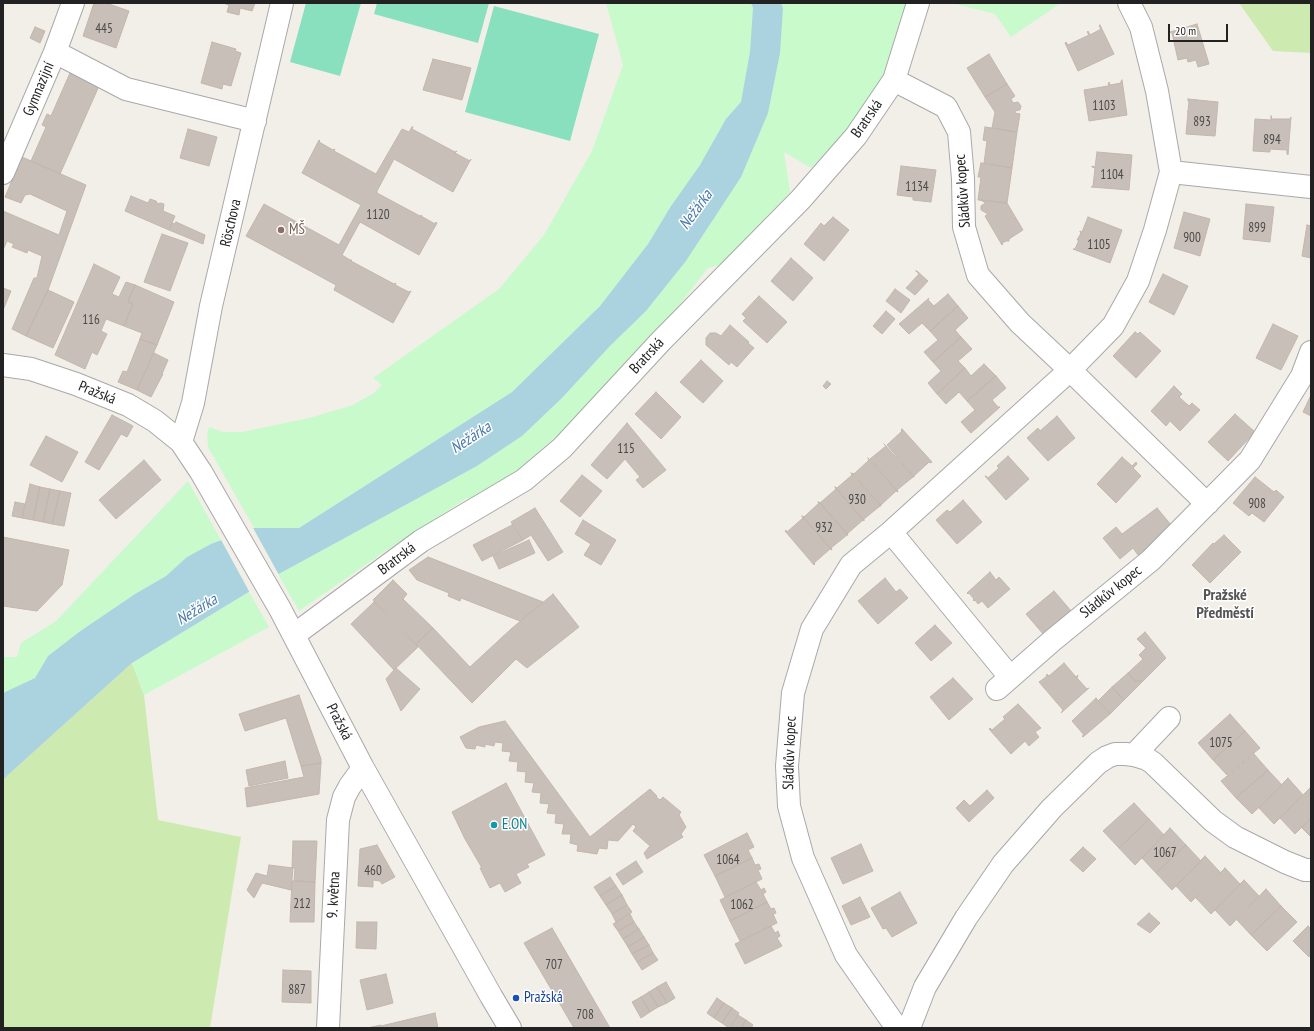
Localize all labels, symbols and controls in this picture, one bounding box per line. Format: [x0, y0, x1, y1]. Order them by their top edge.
scale bar [1170, 16, 1230, 42]
house number: 445 [95, 21, 113, 37]
text: 20 m [1175, 23, 1196, 38]
street label: Gymnazijní [20, 59, 58, 119]
street label: Bratrská [847, 97, 887, 141]
house number: 1103 [1092, 98, 1116, 114]
house number: 893 [1193, 114, 1211, 130]
house number: 894 [1263, 132, 1281, 148]
street label: Sládkův kopec [951, 154, 975, 228]
house number: 1104 [1100, 167, 1124, 183]
house number: 1134 [905, 179, 929, 195]
water label: Nežárka [675, 186, 717, 234]
street label: Röschova [217, 197, 245, 249]
house number: 1120 [366, 207, 390, 223]
house number: 899 [1248, 220, 1266, 236]
place label: MŠ [289, 221, 305, 239]
marker: MŠ [276, 225, 286, 235]
house number: 900 [1183, 230, 1201, 246]
house number: 1105 [1087, 237, 1111, 253]
house number: 116 [82, 312, 100, 328]
street label: Bratrská [626, 334, 668, 378]
street label: Pražská [76, 377, 118, 409]
water label: Nežárka [447, 418, 495, 458]
house number: 115 [617, 441, 635, 457]
house number: 930 [848, 492, 866, 508]
house number: 908 [1248, 496, 1266, 512]
house number: 932 [815, 520, 833, 536]
street label: Bratrská [375, 539, 419, 579]
street label: Sládkův kopec [1077, 562, 1145, 622]
district label: Pražské Předměstí [1196, 585, 1254, 623]
water label: Nežárka [173, 590, 221, 630]
street label: Pražská [322, 701, 356, 743]
street label: Sládkův kopec [780, 716, 800, 790]
house number: 1075 [1209, 735, 1233, 751]
place label: E.ON [502, 816, 527, 834]
marker: E.ON [489, 820, 499, 830]
house number: 1067 [1153, 845, 1177, 861]
house number: 1064 [716, 852, 740, 868]
house number: 460 [364, 863, 382, 879]
street label: 9. května [324, 871, 344, 919]
house number: 212 [293, 896, 311, 912]
house number: 1062 [730, 897, 754, 913]
house number: 707 [545, 957, 563, 973]
house number: 887 [288, 982, 306, 998]
place label: Pražská [524, 989, 563, 1007]
marker: Pražská [511, 993, 521, 1003]
house number: 708 [576, 1007, 594, 1023]

